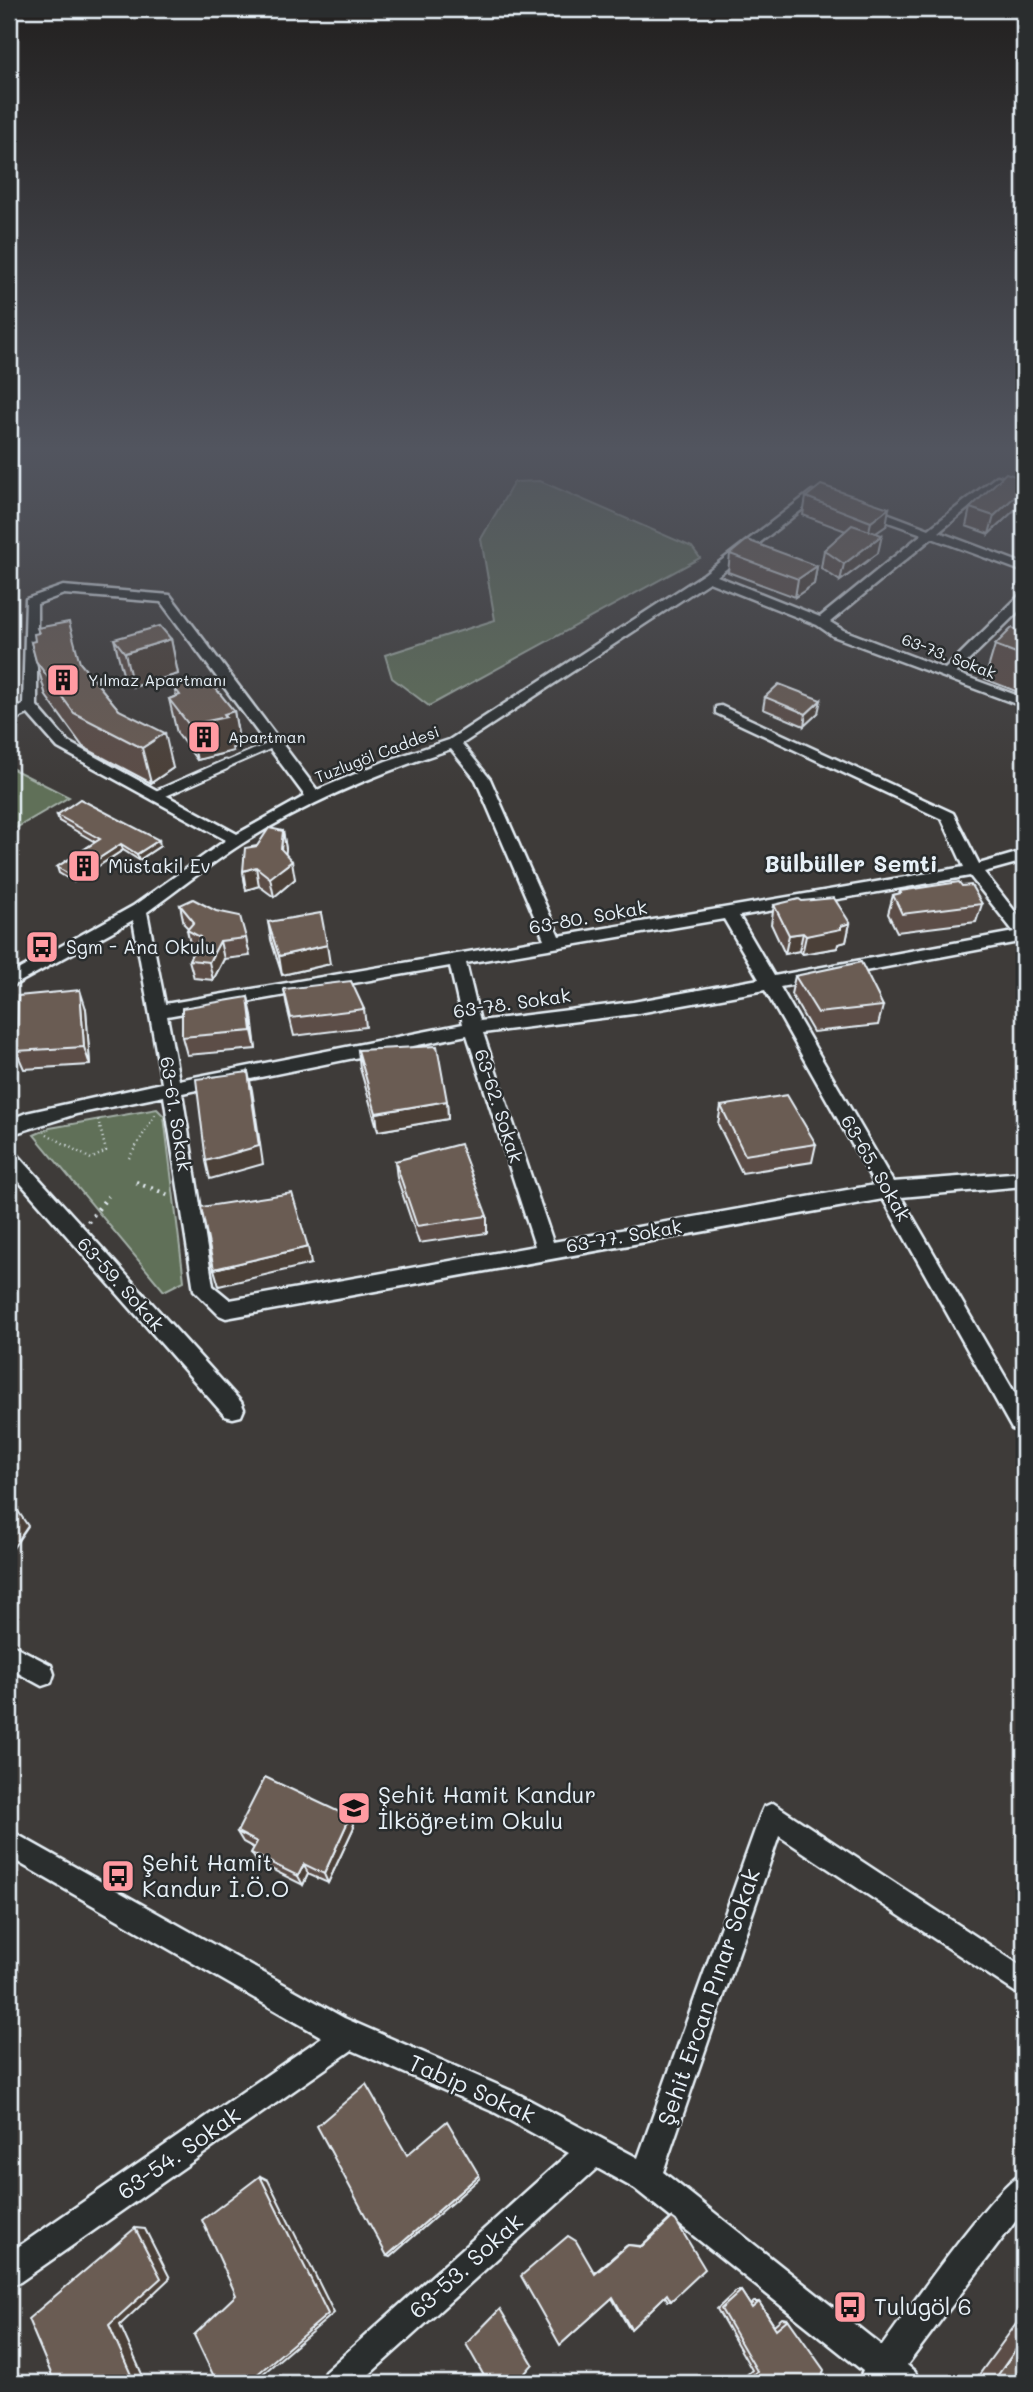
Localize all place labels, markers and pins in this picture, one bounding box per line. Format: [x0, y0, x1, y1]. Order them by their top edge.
building icon: Yılmaz Apartmanı [44, 661, 82, 699]
place label: Yılmaz Apartmanı [88, 669, 227, 690]
building icon: Apartman [185, 718, 223, 756]
place label: Apartman [228, 726, 306, 747]
building icon: Müstakil Ev [65, 847, 103, 885]
place label: Müstakil Ev [108, 853, 211, 878]
bus stop icon: Sgm - Ana Okulu [23, 928, 61, 966]
place label: Sgm - Ana Okulu [66, 934, 215, 959]
place label: Şehit Hamit Kandur İlköğretim Okulu [378, 1779, 596, 1835]
school or university icon: Şehit Hamit Kandur İlköğretim Okulu [335, 1789, 373, 1827]
place label: Şehit Hamit Kandur İ.Ö.O [142, 1847, 289, 1903]
bus stop icon: Şehit Hamit Kandur İ.Ö.O [99, 1857, 137, 1895]
bus stop icon: Tulugöl 6 [831, 2288, 869, 2326]
place label: Tulugöl 6 [874, 2291, 972, 2321]

